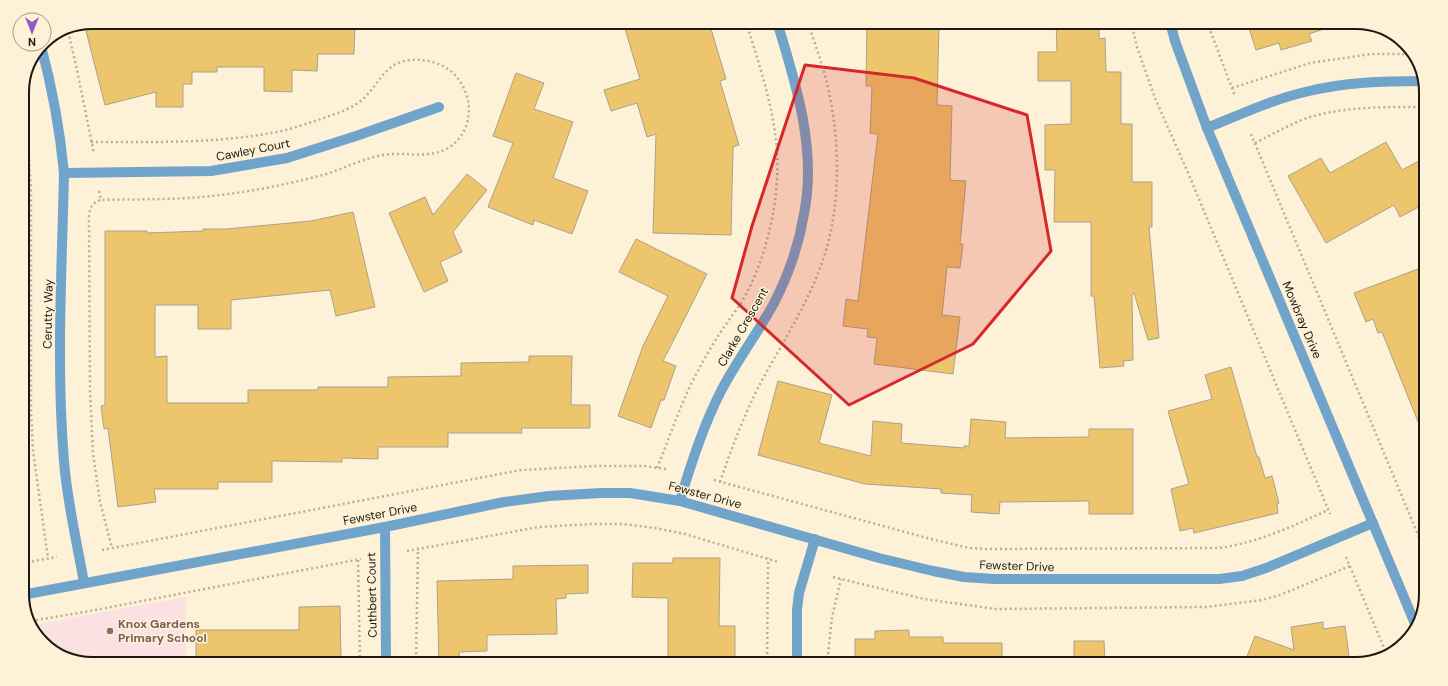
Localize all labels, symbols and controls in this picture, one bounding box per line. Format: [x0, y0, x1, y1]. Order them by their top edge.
north arrow [12, 12, 52, 52]
text: N [28, 35, 36, 49]
street label: Cawley Court [215, 135, 292, 165]
street label: Cerutty Way [39, 279, 57, 349]
street label: Mowbray Drive [1278, 279, 1326, 361]
street label: Clarke Crescent [714, 284, 772, 369]
street label: Fewster Drive [667, 478, 743, 512]
street label: Fewster Drive [342, 499, 419, 529]
street label: Cuthbert Court [363, 552, 381, 638]
street label: Fewster Drive [979, 557, 1055, 575]
place label: Knox Gardens Primary School [118, 616, 207, 646]
marker: Knox Gardens Primary School [105, 626, 115, 636]

